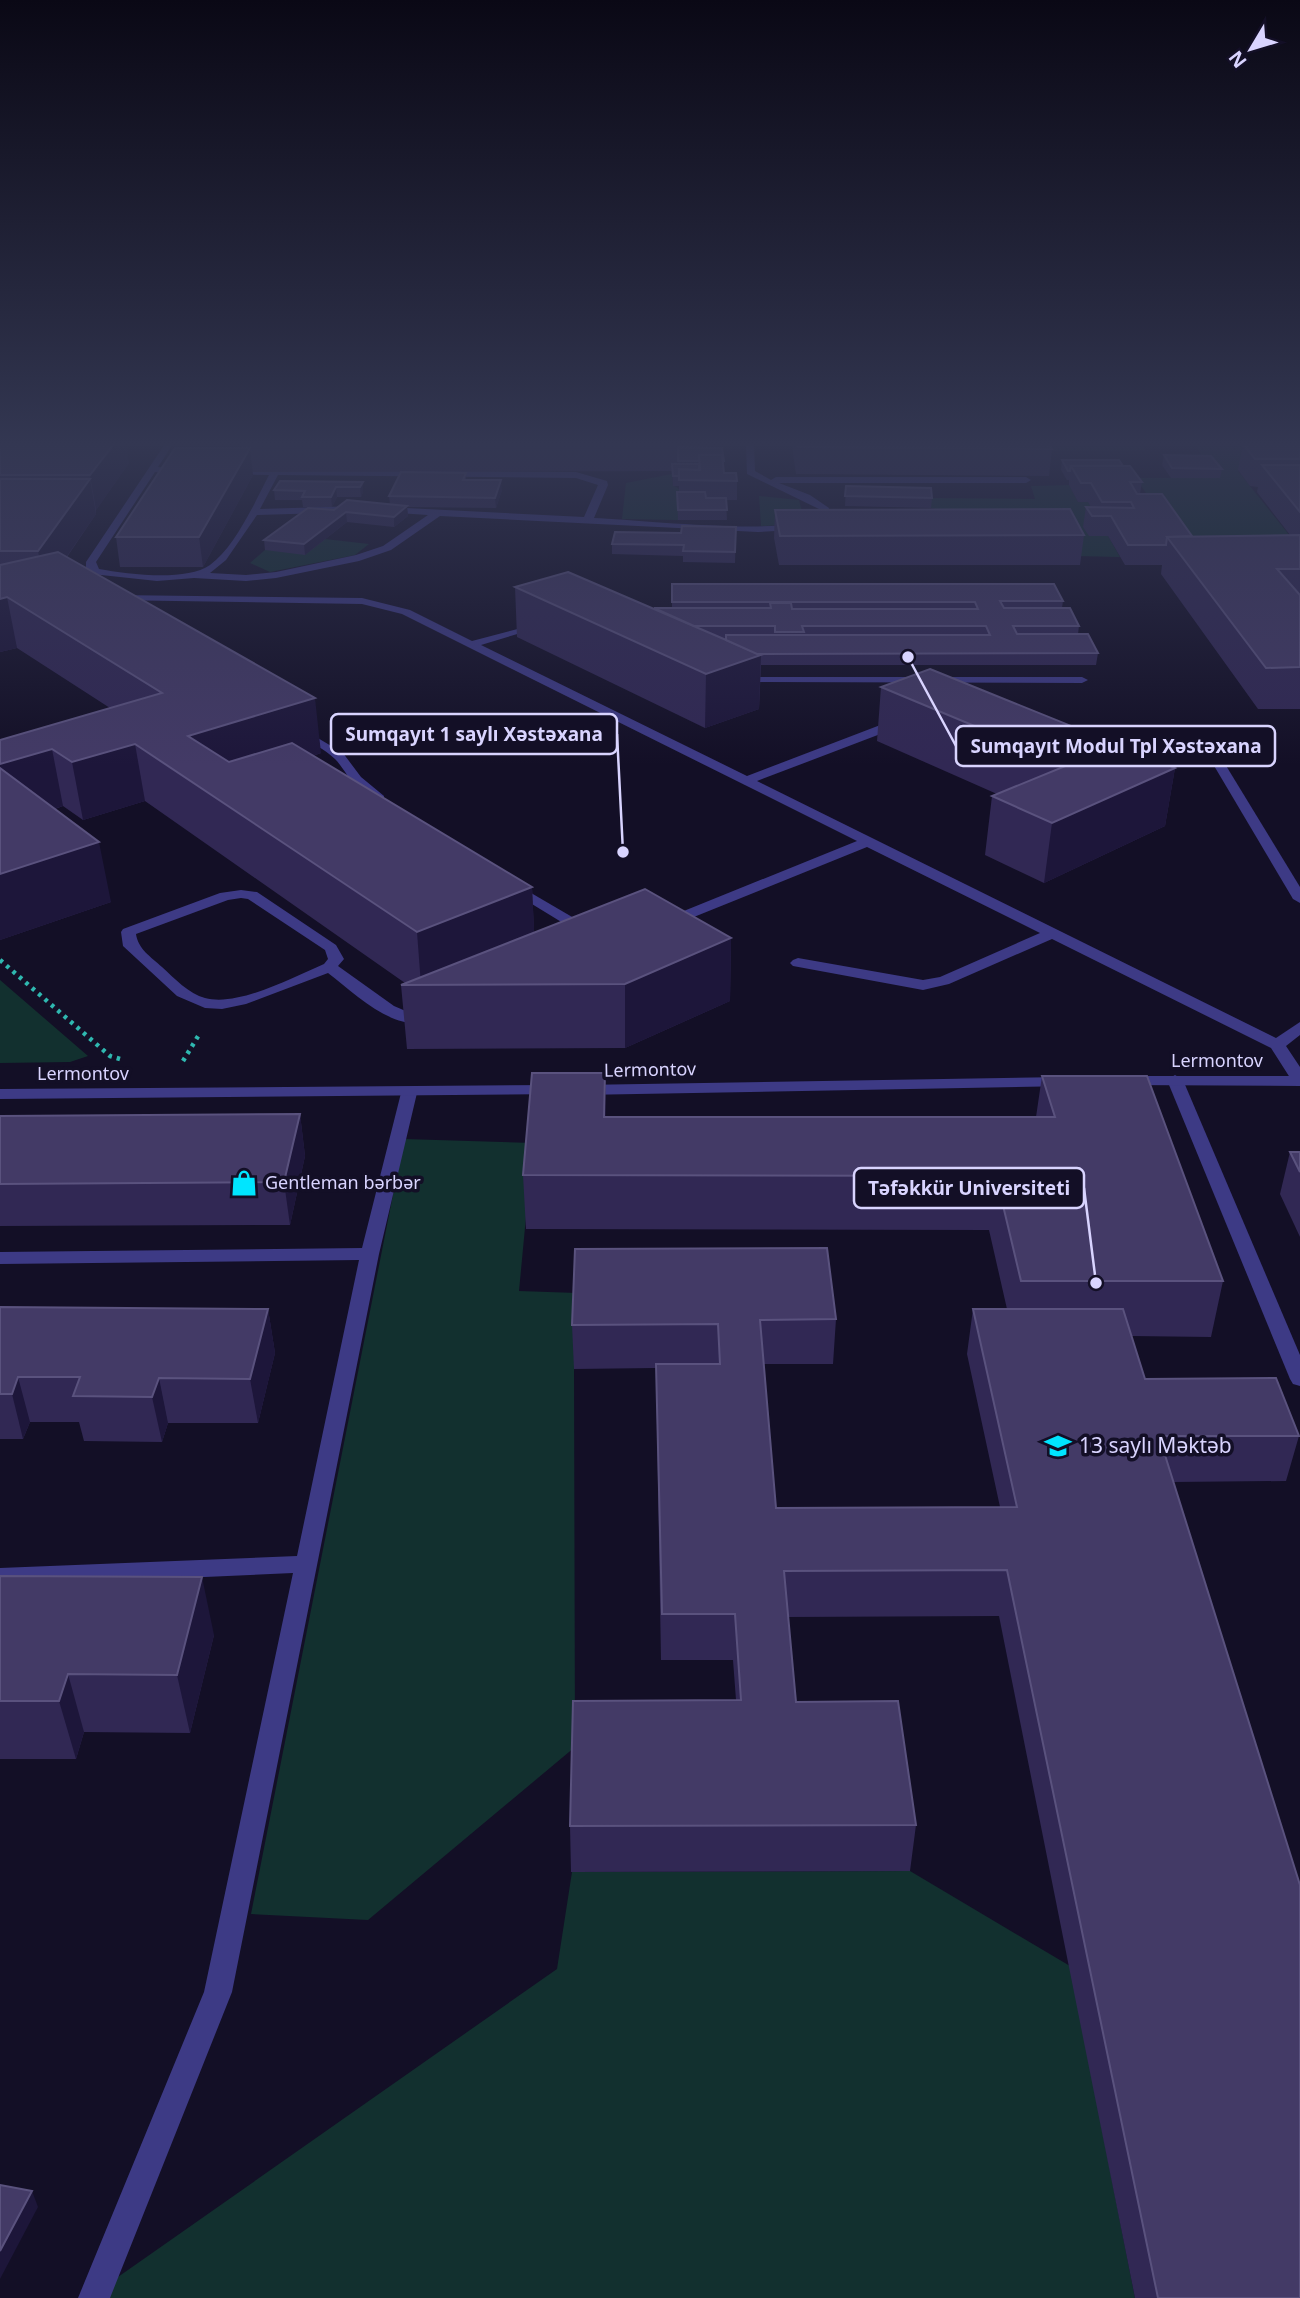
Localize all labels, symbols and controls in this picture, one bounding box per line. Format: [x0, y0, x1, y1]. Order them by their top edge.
north arrow [1216, 14, 1286, 84]
text: N [1223, 45, 1253, 74]
callout: Sumqayıt 1 saylı Xəstəxana [331, 714, 617, 754]
text: Sumqayıt 1 saylı Xəstəxana [345, 721, 603, 747]
callout: Sumqayıt Modul Tpl Xəstəxana [956, 726, 1275, 766]
text: Sumqayıt Modul Tpl Xəstəxana [970, 733, 1262, 759]
street label: Lermontov [1171, 1048, 1264, 1072]
street label: Lermontov [604, 1056, 697, 1082]
street label: Lermontov [37, 1061, 130, 1085]
shop icon: Gentleman bәrbәr [229, 1168, 259, 1198]
callout: Təfəkkür Universiteti [854, 1168, 1084, 1208]
place label: Gentleman bәrbәr [265, 1170, 421, 1194]
text: Təfəkkür Universiteti [868, 1175, 1070, 1201]
school or university icon: 13 saylı Məktəb [1043, 1431, 1073, 1461]
place label: 13 saylı Məktəb [1079, 1431, 1232, 1459]

